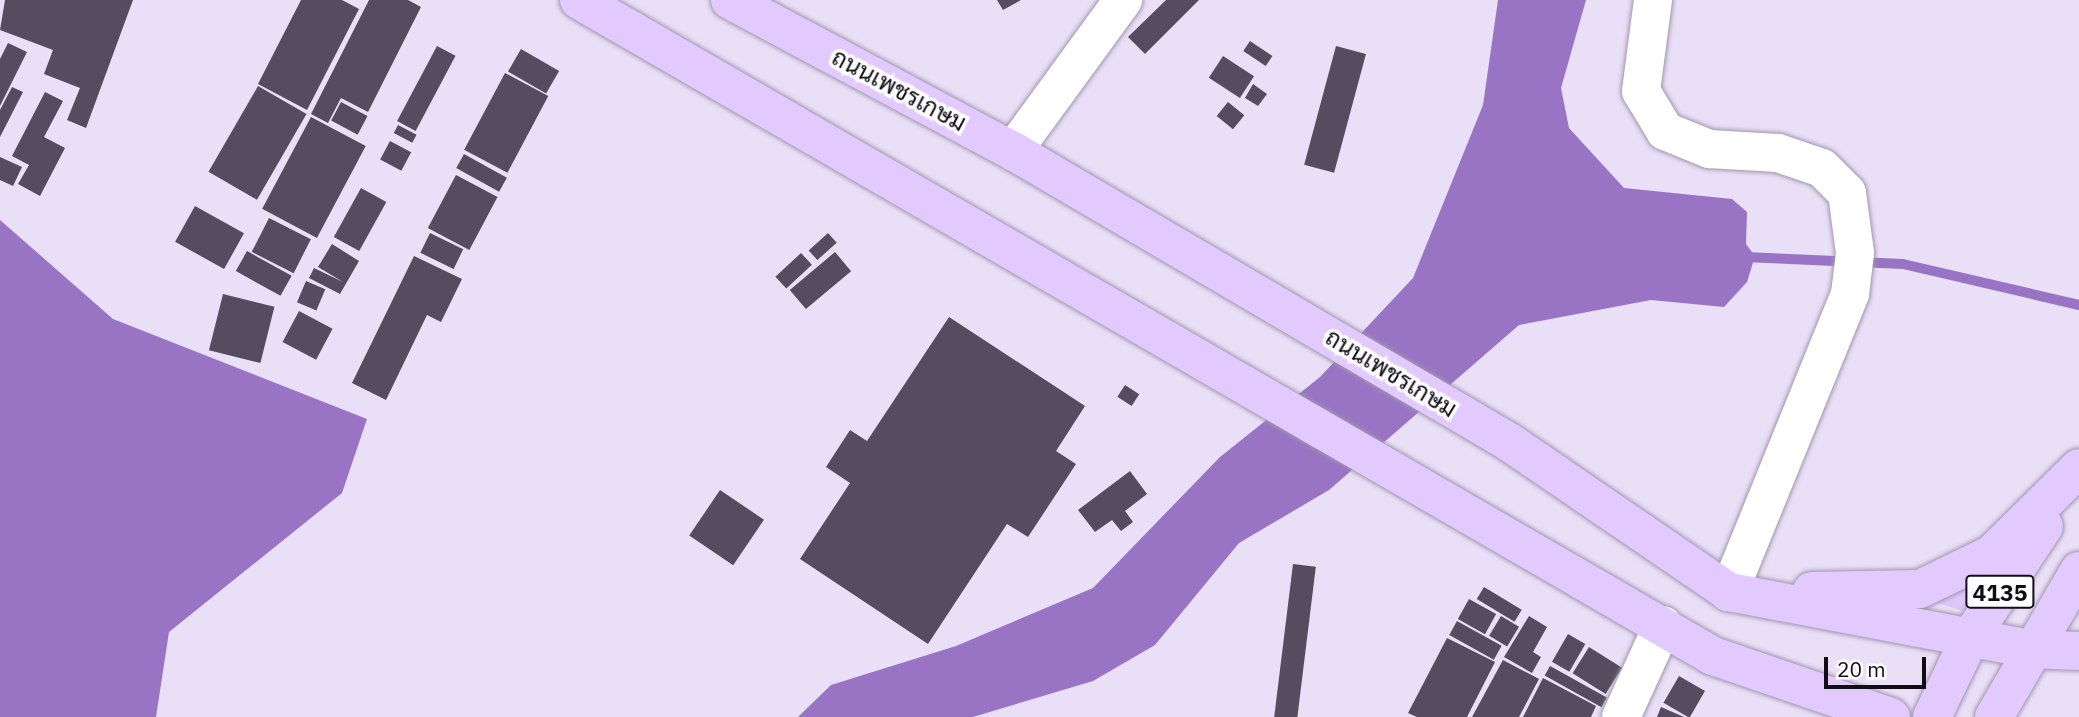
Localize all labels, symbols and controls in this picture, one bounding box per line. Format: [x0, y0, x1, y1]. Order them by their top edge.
street label: ถนนเพชรเกษม [827, 43, 971, 137]
street label: ถนนเพชรเกษม [1320, 323, 1462, 423]
road number: 4135 [1965, 572, 2035, 612]
scale bar [1827, 644, 1928, 688]
text: 20 m [1837, 655, 1886, 683]

